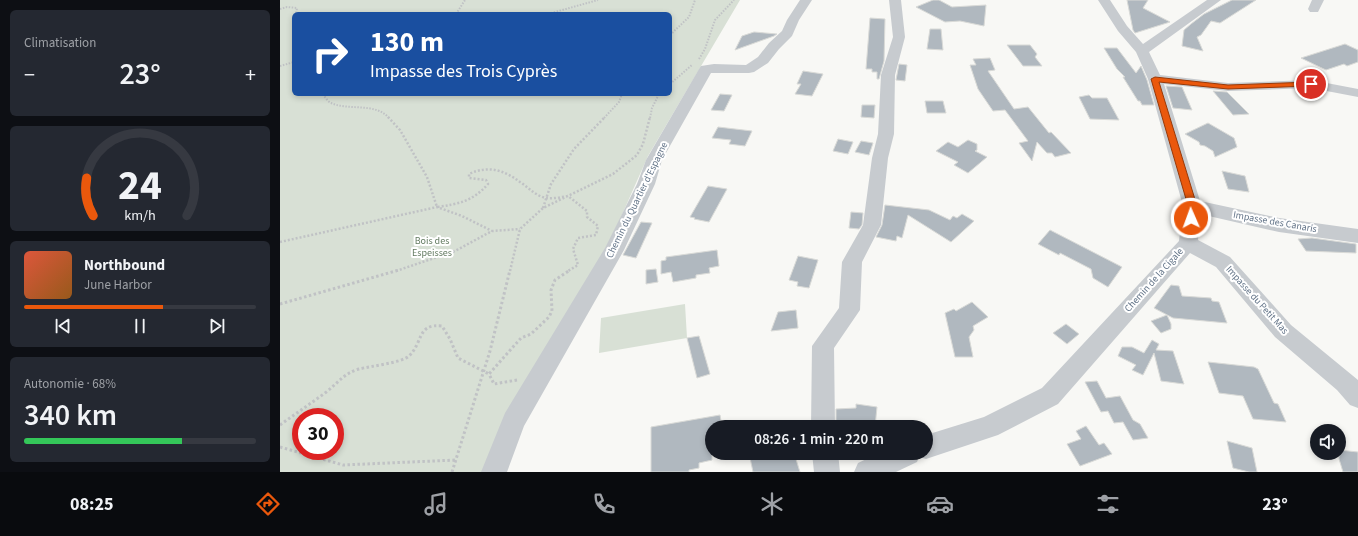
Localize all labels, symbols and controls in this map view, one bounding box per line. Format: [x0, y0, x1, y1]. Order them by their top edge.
text: 130 m [370, 22, 444, 62]
icon: right [304, 28, 356, 80]
text: Climatisation [24, 34, 96, 52]
text: 23° [119, 53, 161, 96]
text: − [24, 59, 35, 91]
text: + [245, 59, 256, 91]
text: Impasse des Trois Cyprès [370, 59, 557, 84]
pin [1294, 67, 1328, 101]
icon: arrive [1300, 73, 1322, 95]
street label: Chemin du Quartier d'Espagne [603, 140, 671, 260]
text: 24 [118, 156, 162, 216]
position arrow [1170, 197, 1212, 239]
text: km/h [124, 205, 156, 226]
street label: Impasse des Canaris [1232, 208, 1318, 236]
park label: Bois des Espeisses [412, 234, 452, 260]
street label: Chemin de la Cigale [1121, 245, 1187, 315]
text: Northbound [84, 255, 165, 276]
street label: Impasse du Petit Mas [1222, 263, 1292, 337]
text: June Harbor [84, 276, 152, 294]
icon: previous [52, 315, 74, 337]
icon: pause [129, 315, 151, 337]
icon: next [206, 315, 228, 337]
text: Autonomie · 68% [24, 375, 116, 393]
text: 340 km [24, 394, 117, 437]
speed limit sign: 30 [292, 408, 344, 460]
map controls [1310, 424, 1346, 460]
button: sound [1310, 424, 1346, 460]
text: 08:26 · 1 min · 220 m [754, 429, 884, 450]
icon: directions [254, 490, 282, 518]
icon: music [422, 490, 450, 518]
icon: phone [590, 490, 618, 518]
icon: climate [758, 490, 786, 518]
icon: car [926, 490, 954, 518]
icon: filters [1094, 490, 1122, 518]
text: 08:25 [70, 492, 113, 517]
text: 23° [1262, 492, 1288, 517]

